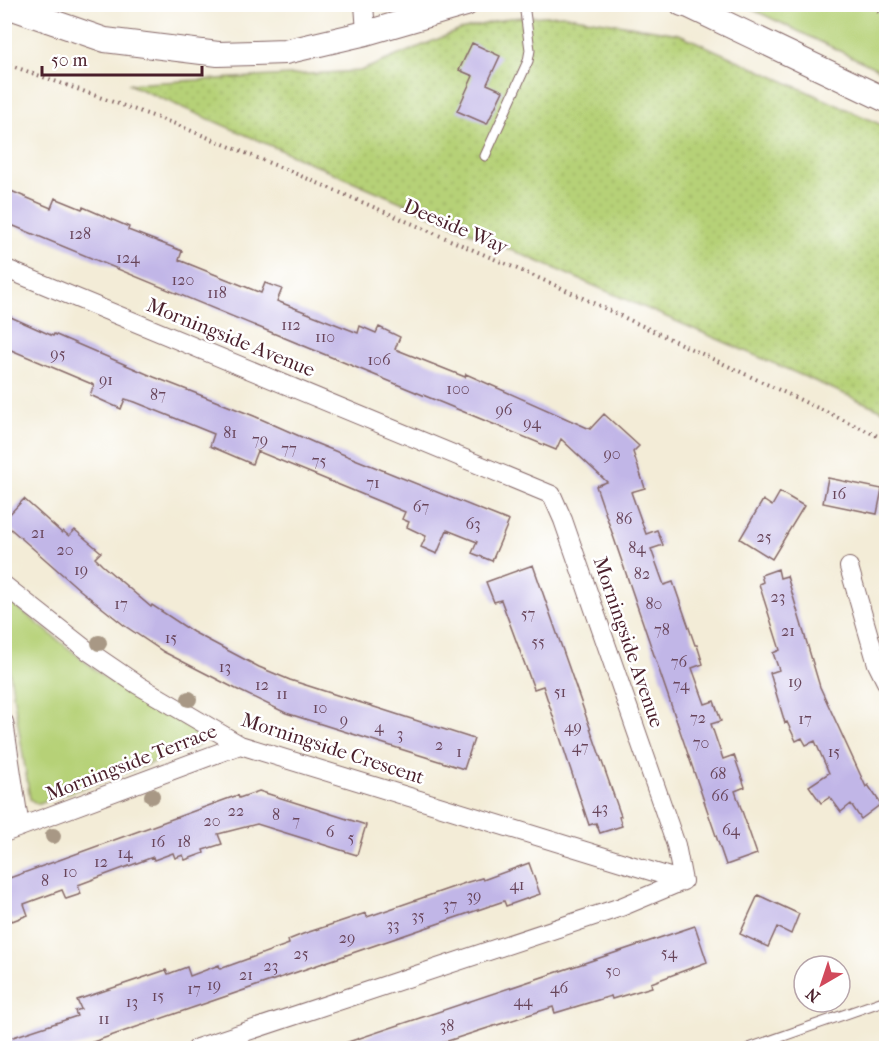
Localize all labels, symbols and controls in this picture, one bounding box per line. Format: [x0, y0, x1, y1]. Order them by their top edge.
scale bar [42, 39, 202, 77]
text: 50 m [51, 50, 88, 71]
street label: Deeside Way [400, 194, 513, 259]
house number: 128 [69, 224, 91, 243]
house number: 124 [116, 248, 140, 267]
house number: 120 [172, 270, 194, 289]
house number: 118 [207, 283, 227, 302]
street label: Morningside Avenue [143, 293, 318, 382]
house number: 112 [281, 315, 301, 334]
house number: 110 [315, 327, 335, 346]
house number: 95 [50, 344, 66, 363]
house number: 106 [367, 350, 391, 369]
house number: 91 [99, 370, 113, 389]
house number: 100 [446, 379, 470, 398]
house number: 87 [150, 385, 166, 404]
house number: 96 [495, 400, 513, 419]
house number: 94 [523, 413, 541, 432]
house number: 81 [223, 423, 237, 442]
house number: 79 [252, 430, 268, 449]
house number: 77 [281, 439, 297, 458]
house number: 90 [603, 444, 621, 463]
house number: 75 [312, 451, 326, 470]
house number: 71 [366, 473, 380, 492]
house number: 16 [832, 484, 846, 503]
house number: 67 [413, 497, 429, 516]
house number: 86 [616, 509, 633, 528]
house number: 63 [465, 514, 481, 533]
house number: 21 [31, 523, 45, 542]
house number: 25 [756, 527, 772, 546]
house number: 84 [628, 538, 646, 557]
house number: 20 [56, 540, 74, 559]
street label: Morningside Avenue [588, 554, 669, 731]
house number: 19 [74, 560, 88, 579]
house number: 82 [634, 564, 650, 583]
house number: 23 [771, 587, 785, 606]
house number: 17 [114, 594, 128, 613]
house number: 80 [646, 594, 662, 613]
house number: 57 [521, 604, 536, 623]
house number: 78 [654, 620, 670, 639]
house number: 21 [781, 621, 795, 640]
house number: 15 [165, 628, 177, 647]
house number: 55 [531, 632, 545, 651]
house number: 76 [671, 652, 688, 671]
house number: 13 [219, 657, 231, 676]
house number: 19 [788, 672, 802, 691]
house number: 12 [255, 675, 269, 694]
house number: 74 [673, 675, 690, 694]
house number: 51 [554, 682, 566, 701]
house number: 11 [276, 684, 288, 703]
house number: 10 [313, 698, 327, 717]
street label: Morningside Crescent [238, 708, 427, 789]
house number: 72 [690, 708, 706, 727]
house number: 17 [798, 709, 812, 728]
house number: 9 [340, 710, 348, 729]
house number: 4 [374, 717, 384, 736]
house number: 49 [564, 717, 582, 736]
street label: Morningside Terrace [42, 719, 220, 806]
house number: 3 [397, 724, 403, 743]
house number: 70 [693, 733, 709, 752]
house number: 2 [435, 735, 443, 754]
house number: 47 [572, 737, 589, 756]
house number: 1 [456, 742, 462, 761]
house number: 15 [828, 742, 840, 761]
house number: 68 [710, 764, 726, 783]
house number: 66 [711, 786, 729, 805]
house number: 43 [592, 798, 608, 817]
house number: 22 [228, 801, 244, 820]
house number: 8 [272, 805, 280, 824]
house number: 20 [203, 811, 221, 830]
house number: 7 [292, 811, 300, 830]
house number: 64 [722, 820, 741, 839]
house number: 6 [326, 822, 335, 841]
house number: 5 [348, 828, 355, 847]
house number: 16 [151, 832, 165, 851]
house number: 18 [177, 832, 191, 851]
house number: 14 [117, 843, 133, 862]
house number: 12 [94, 852, 108, 871]
house number: 10 [63, 862, 77, 881]
house number: 8 [41, 871, 49, 890]
house number: 41 [509, 875, 525, 894]
house number: 39 [467, 886, 481, 905]
house number: 37 [443, 895, 457, 914]
house number: 35 [411, 906, 425, 925]
house number: 33 [386, 915, 400, 934]
house number: 29 [339, 928, 355, 947]
house number: 54 [661, 943, 678, 962]
house number: 25 [293, 944, 309, 963]
north arrow [792, 954, 852, 1014]
house number: 23 [264, 956, 278, 975]
house number: 50 [605, 961, 621, 980]
house number: 21 [239, 965, 253, 984]
house number: 19 [207, 975, 221, 994]
house number: 46 [550, 978, 568, 997]
house number: 17 [187, 979, 201, 998]
text: N [802, 984, 824, 1006]
house number: 15 [152, 986, 164, 1005]
house number: 44 [514, 991, 533, 1010]
house number: 13 [126, 992, 138, 1011]
house number: 11 [98, 1009, 110, 1028]
house number: 38 [440, 1016, 454, 1035]

